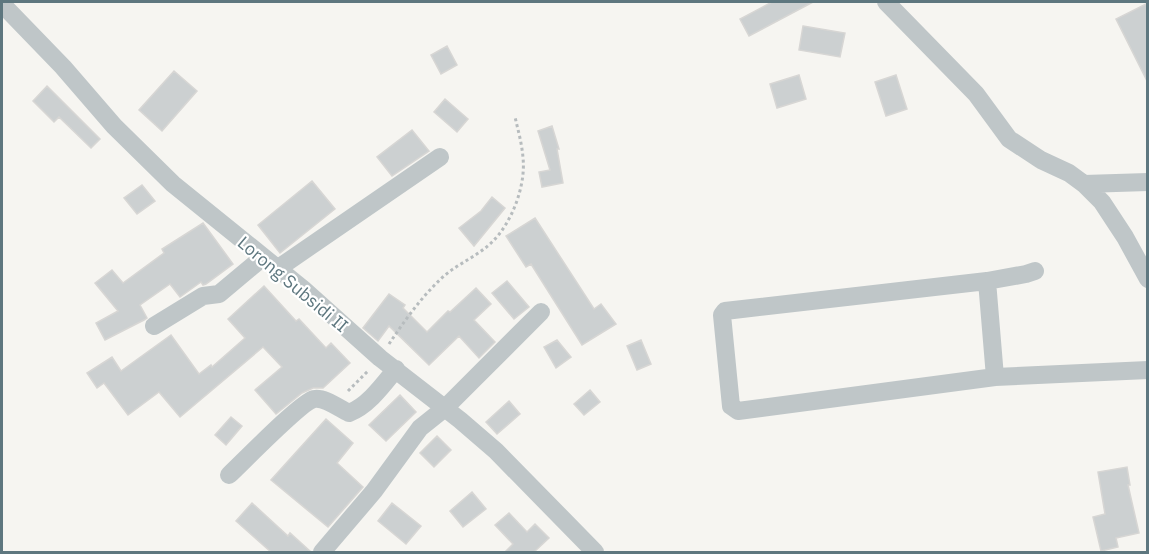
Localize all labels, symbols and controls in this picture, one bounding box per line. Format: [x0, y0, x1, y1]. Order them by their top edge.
street label: Lorong Subsidi II [233, 231, 353, 337]

